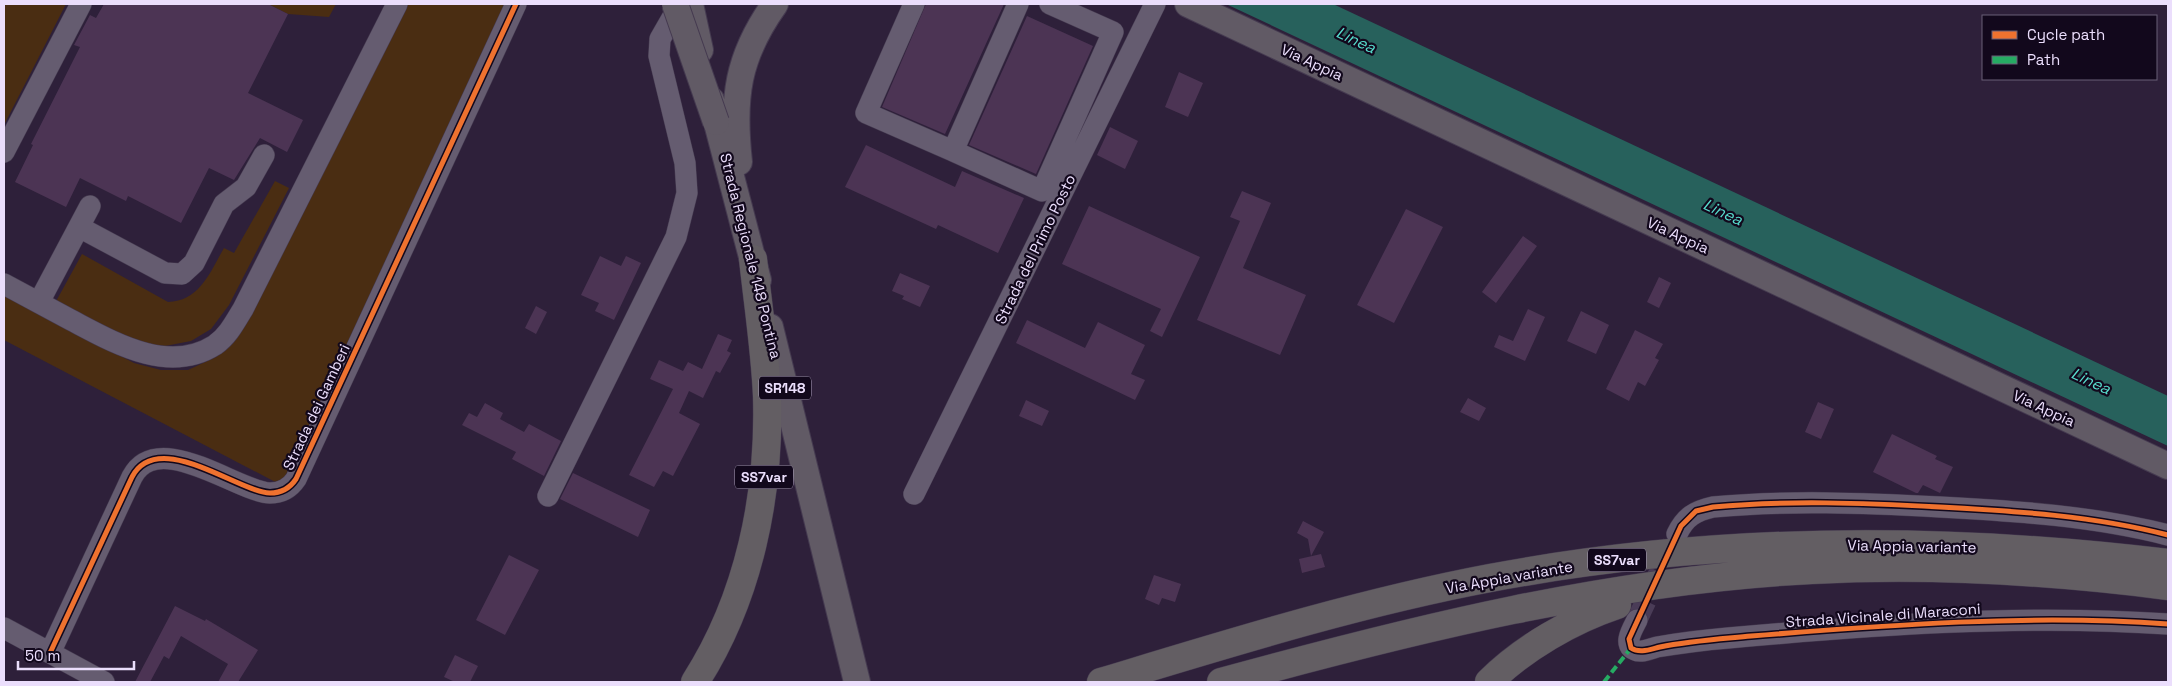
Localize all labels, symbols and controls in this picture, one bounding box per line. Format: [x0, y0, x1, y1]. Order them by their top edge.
legend [1982, 15, 2157, 80]
water label: Linea [1333, 22, 1380, 59]
text: Cycle path [2027, 25, 2105, 44]
street label: Via Appia [1278, 39, 1346, 85]
text: Path [2027, 50, 2060, 69]
street label: Strada Regionale 148 Pontina [716, 151, 786, 361]
street label: Strada del Primo Posto [990, 171, 1080, 327]
water label: Linea [1700, 194, 1747, 231]
street label: Via Appia [1644, 212, 1712, 258]
street label: Strada dei Gamberi [278, 341, 354, 473]
water label: Linea [2068, 363, 2115, 400]
road number: SR148 [759, 376, 811, 399]
street label: Via Appia [2010, 385, 2078, 431]
road number: SS7var [735, 466, 793, 488]
street label: Via Appia variante [1847, 535, 1977, 557]
road number: SS7var [1588, 548, 1646, 572]
street label: Via Appia variante [1444, 556, 1574, 598]
street label: Strada Vicinale di Maraconi [1785, 599, 1981, 631]
scale bar [18, 638, 134, 670]
text: 50 m [25, 646, 60, 665]

